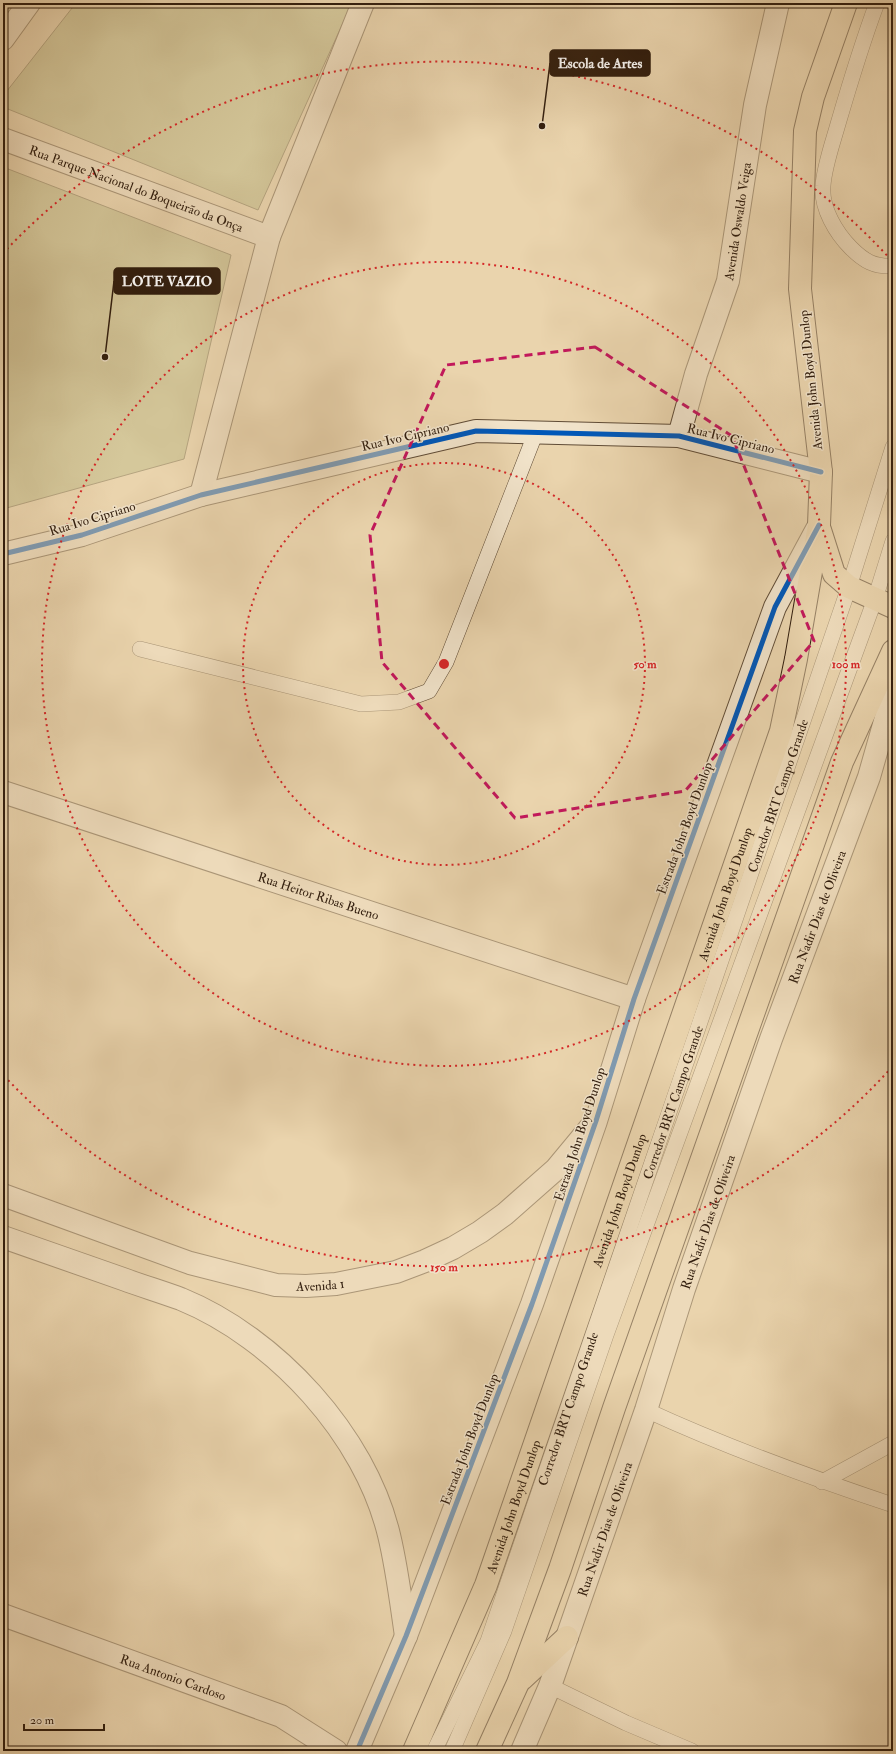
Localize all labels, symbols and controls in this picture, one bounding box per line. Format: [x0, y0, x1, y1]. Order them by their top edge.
callout: Escola de Artes [550, 50, 650, 76]
text: Escola de Artes [558, 55, 642, 72]
street label: Rua Parque Nacional do Boqueirão da Onça [27, 142, 246, 236]
street label: Avenida Oswaldo Veiga [721, 161, 755, 283]
callout: LOTE VAZIO [114, 268, 220, 294]
text: LOTE VAZIO [122, 273, 212, 290]
street label: Avenida John Boyd Dunlop [796, 309, 827, 452]
street label: Rua Ivo Cipriano [360, 419, 451, 456]
street label: Rua Ivo Cipriano [685, 420, 776, 459]
street label: Rua Ivo Cipriano [47, 498, 138, 541]
centre of rings [437, 657, 451, 671]
text: 50 m [633, 657, 657, 672]
text: 100 m [832, 657, 861, 672]
street label: Corredor BRT Campo Grande [745, 717, 812, 875]
street label: Estrada John Boyd Dunlop [654, 760, 717, 897]
street label: Avenida John Boyd Dunlop [695, 825, 757, 964]
street label: Rua Nadir Dias de Oliveira [785, 848, 850, 986]
street label: Rua Heitor Ribas Bueno [255, 869, 381, 924]
street label: Corredor BRT Campo Grande [640, 1023, 707, 1181]
street label: Estrada John Boyd Dunlop [551, 1065, 610, 1204]
street label: Avenida John Boyd Dunlop [589, 1131, 651, 1271]
street label: Rua Nadir Dias de Oliveira [678, 1152, 739, 1291]
text: 150 m [430, 1260, 458, 1275]
street label: Avenida 1 [295, 1275, 346, 1295]
street label: Corredor BRT Campo Grande [535, 1330, 602, 1488]
street label: Estrada John Boyd Dunlop [437, 1371, 504, 1508]
street label: Avenida John Boyd Dunlop [483, 1437, 546, 1577]
street label: Rua Nadir Dias de Oliveira [575, 1459, 637, 1599]
street label: Rua Antonio Cardoso [118, 1651, 228, 1704]
scale bar [24, 1706, 104, 1732]
text: 20 m [30, 1713, 55, 1728]

